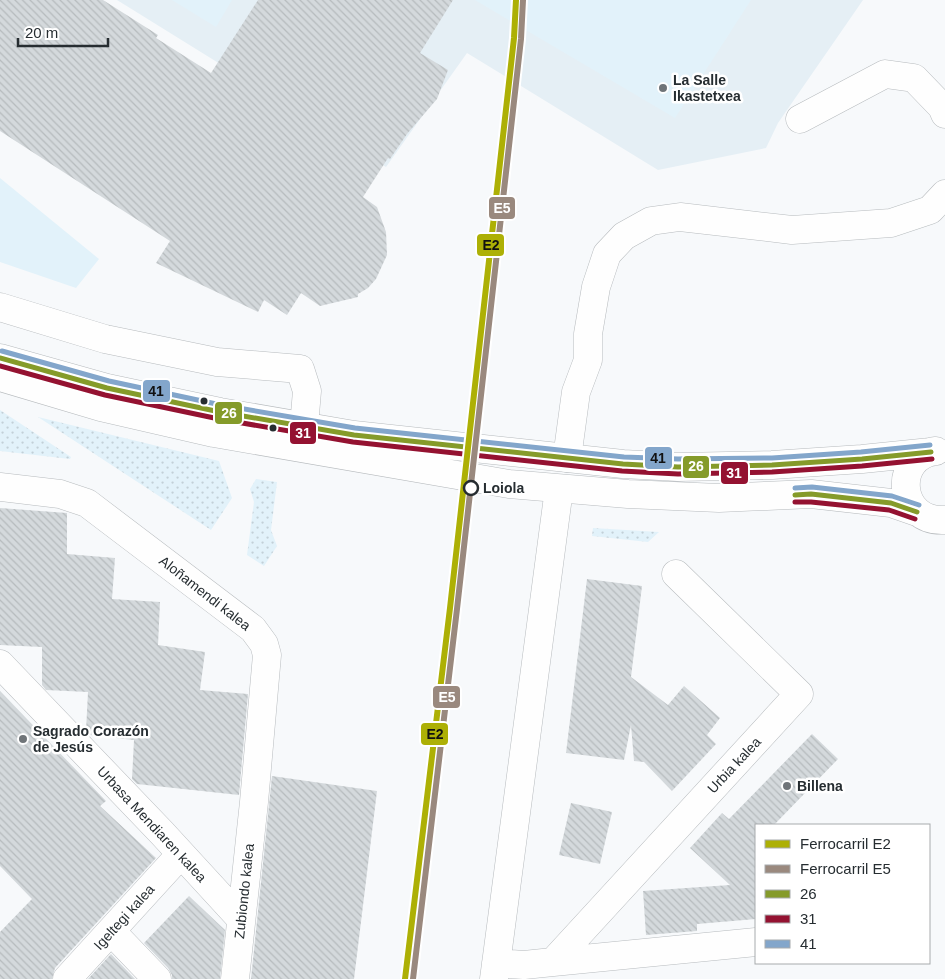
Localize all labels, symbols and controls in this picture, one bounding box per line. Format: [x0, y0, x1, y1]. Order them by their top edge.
scale bar [18, 15, 108, 47]
text: 20 m [25, 24, 58, 41]
place label: La Salle Ikastetxea [673, 72, 741, 104]
marker: La Salle Ikastetxea [657, 82, 669, 94]
line badge: E5 [488, 196, 516, 220]
text: E5 [493, 200, 511, 216]
line badge: E2 [476, 233, 505, 257]
text: E2 [482, 237, 500, 253]
line badge: 41 [142, 379, 171, 403]
text: 41 [148, 383, 164, 399]
unlabelled marker [199, 396, 209, 406]
line badge: 26 [214, 401, 243, 425]
text: 26 [221, 405, 237, 421]
line badge: 31 [289, 421, 317, 445]
unlabelled marker [268, 423, 278, 433]
text: 31 [295, 425, 311, 441]
line badge: 41 [644, 446, 673, 470]
text: 41 [650, 450, 666, 466]
line badge: 26 [682, 455, 710, 479]
text: 26 [688, 458, 704, 474]
line badge: 31 [720, 461, 749, 485]
text: 31 [726, 465, 742, 481]
marker: Loiola [463, 480, 479, 496]
place label: Loiola [483, 480, 524, 496]
street label: Aloñamendi kalea [156, 552, 254, 634]
line badge: E5 [432, 685, 461, 709]
text: E5 [438, 689, 456, 705]
line badge: E2 [420, 722, 449, 746]
place label: Sagrado Corazón de Jesús [33, 723, 149, 755]
text: E2 [426, 726, 444, 742]
marker: Sagrado Corazón de Jesús [17, 733, 29, 745]
street label: Urbia kalea [704, 733, 764, 796]
street label: Urbasa Mendiaren kalea [94, 763, 210, 885]
place label: Billena [797, 778, 843, 794]
marker: Billena [781, 780, 793, 792]
legend [755, 824, 930, 964]
text: Ferrocarril E2 [800, 835, 891, 852]
street label: Zubiondo kalea [231, 842, 257, 939]
text: Ferrocarril E5 [800, 860, 891, 877]
street label: Igeltegi kalea [90, 881, 158, 953]
text: 26 [800, 885, 817, 902]
text: 31 [800, 910, 817, 927]
text: 41 [800, 935, 817, 952]

